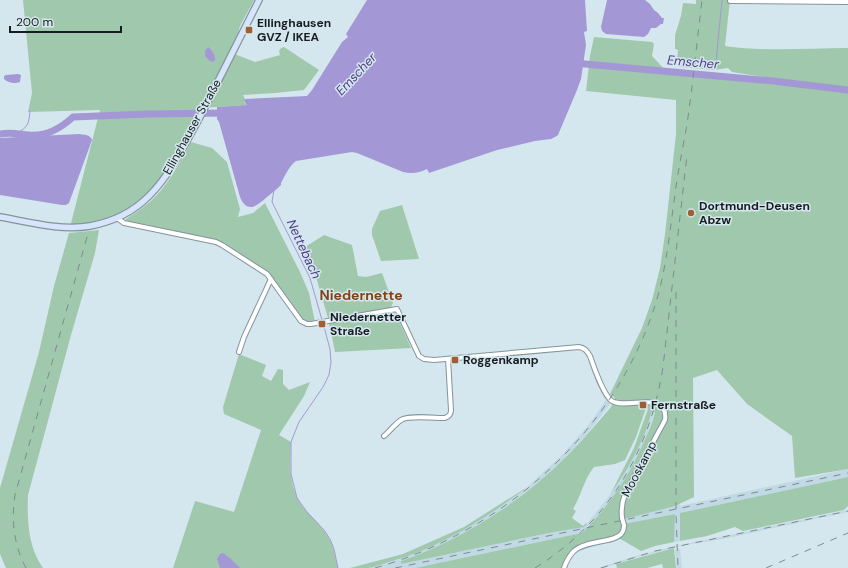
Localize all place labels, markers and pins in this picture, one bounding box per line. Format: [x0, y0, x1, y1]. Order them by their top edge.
place label: Ellinghausen GVZ / IKEA [257, 15, 331, 45]
marker: Ellinghausen GVZ / IKEA [244, 25, 254, 35]
place label: Dortmund-Deusen Abzw [699, 198, 810, 228]
marker: Dortmund-Deusen Abzw [686, 208, 696, 218]
place label: Niedernetter Straße [330, 309, 406, 339]
marker: Niedernetter Straße [317, 319, 327, 329]
place label: Roggenkamp [463, 352, 539, 368]
marker: Roggenkamp [450, 355, 460, 365]
place label: Fernstraße [651, 397, 716, 413]
marker: Fernstraße [638, 400, 648, 410]

